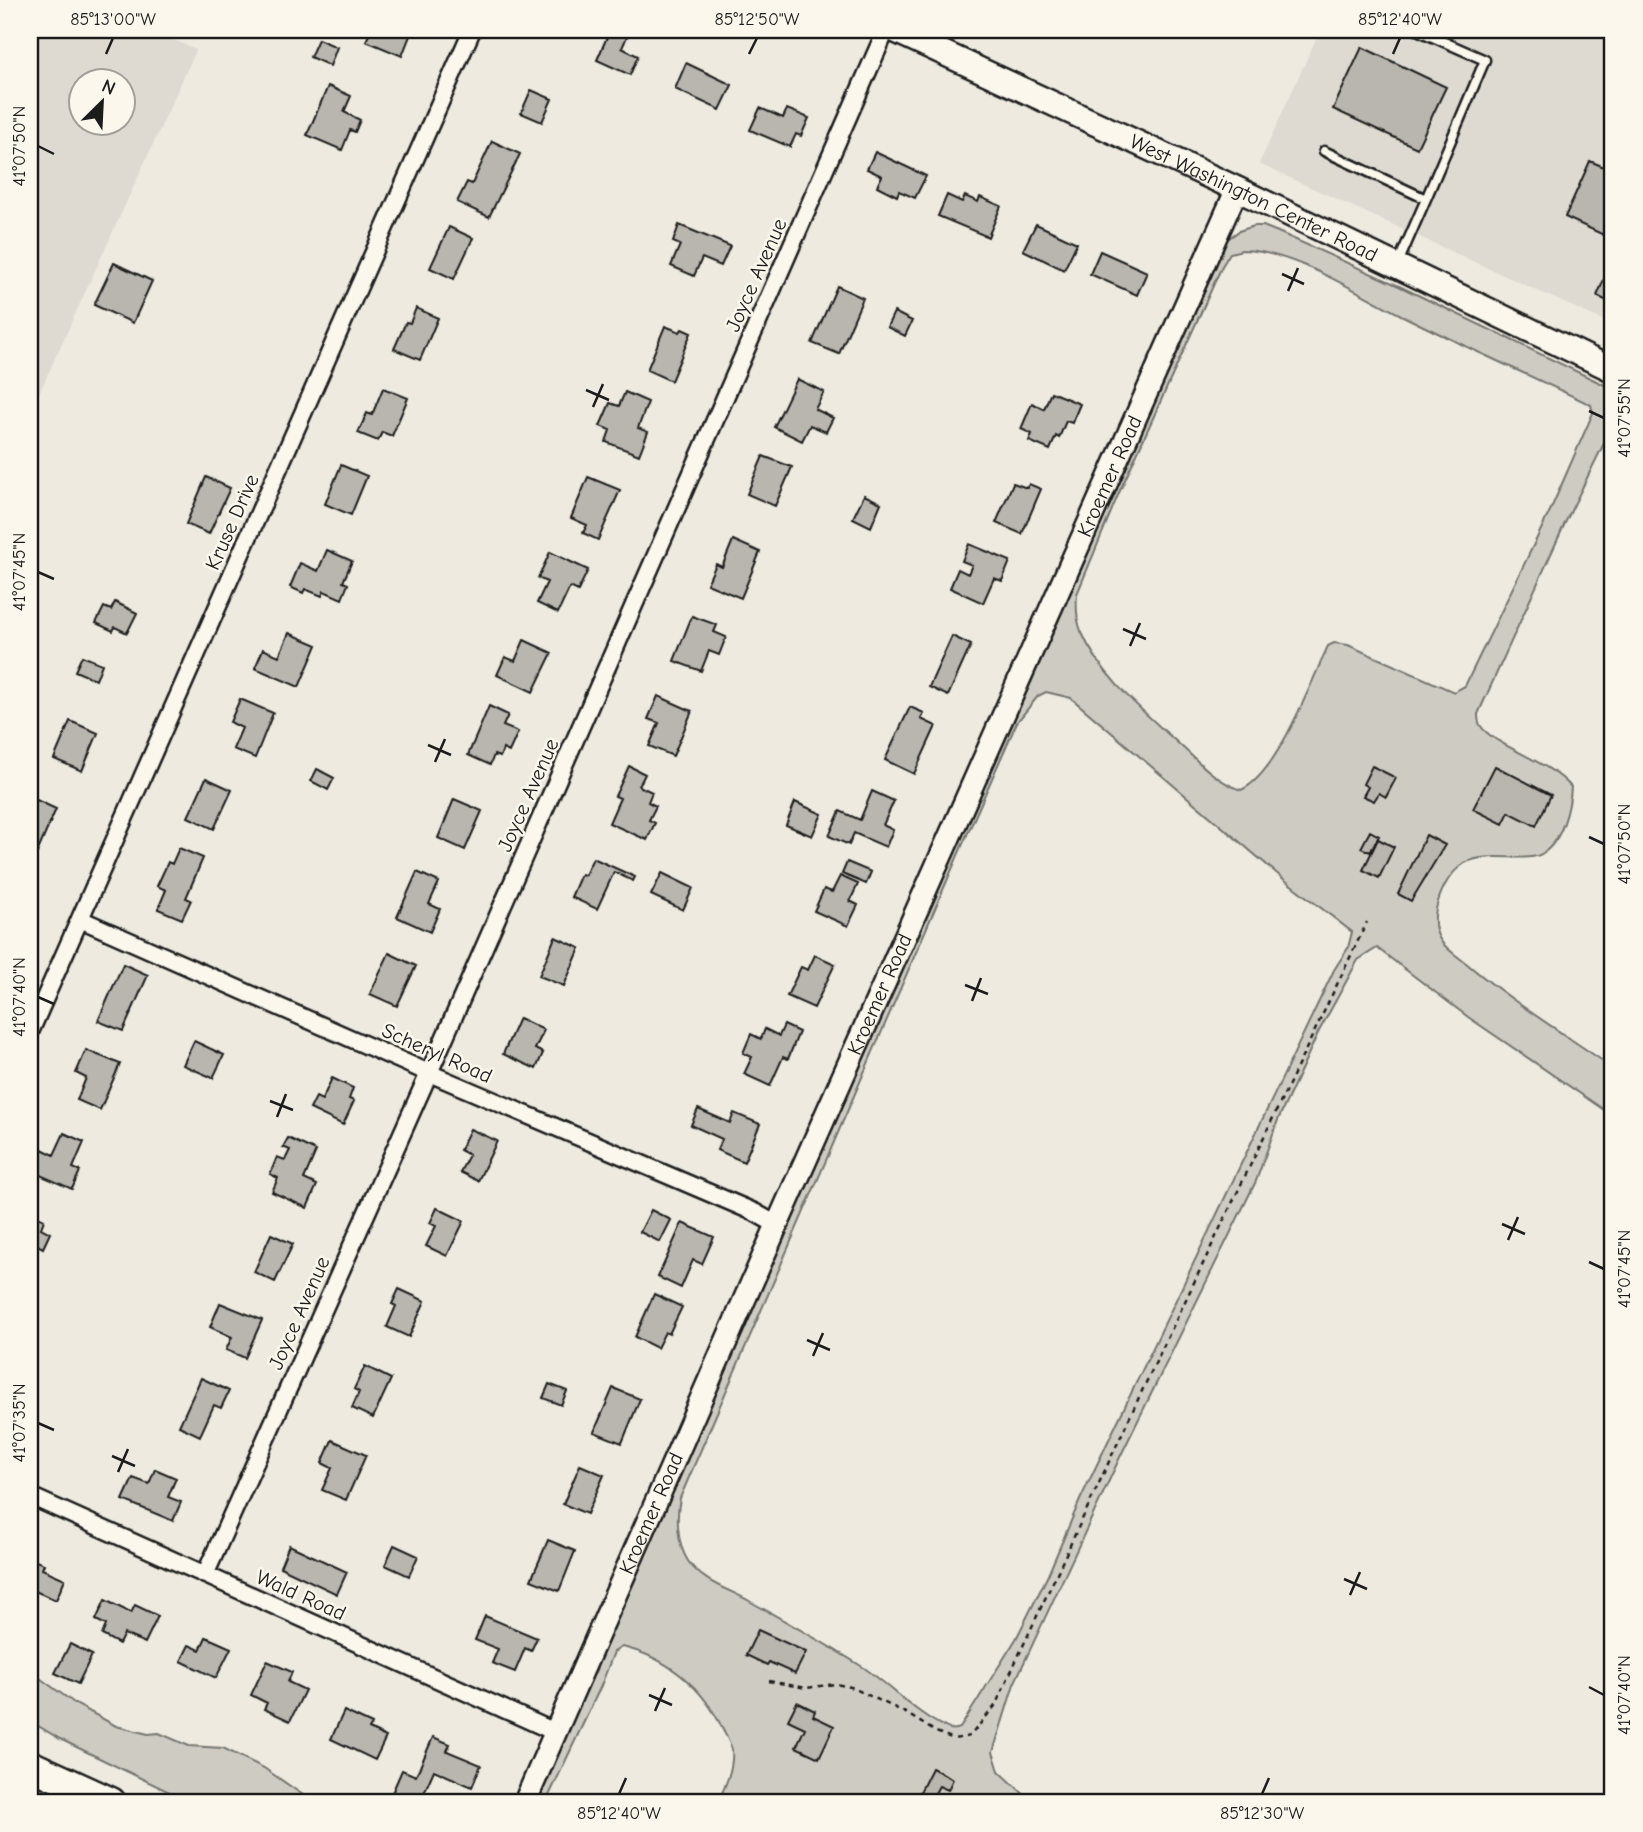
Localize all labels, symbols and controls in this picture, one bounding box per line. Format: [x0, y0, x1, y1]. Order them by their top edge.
text: 85°13'00"W [70, 9, 156, 30]
text: 85°12'50"W [715, 9, 800, 30]
text: 85°12'40"W [1358, 9, 1442, 30]
north arrow [66, 66, 136, 136]
text: N [98, 75, 119, 100]
text: 41°07'50"N [9, 106, 30, 186]
street label: West Washington Center Road [1126, 129, 1381, 267]
street label: Joyce Avenue [720, 215, 792, 335]
text: 41°07'55"N [1614, 378, 1635, 458]
street label: Kroemer Road [1072, 412, 1147, 540]
street label: Kruse Drive [200, 470, 264, 574]
text: 41°07'45"N [9, 533, 30, 611]
street label: Joyce Avenue [492, 735, 564, 855]
text: 41°07'50"N [1614, 804, 1635, 884]
street label: Kroemer Road [842, 930, 917, 1059]
text: 41°07'40"N [9, 957, 30, 1037]
street label: Scheryl Road [378, 1018, 496, 1088]
text: 41°07'45"N [1614, 1230, 1635, 1308]
street label: Joyce Avenue [263, 1253, 335, 1373]
text: 41°07'35"N [9, 1384, 30, 1462]
street label: Kroemer Road [614, 1449, 688, 1578]
street label: Wald Road [252, 1565, 350, 1625]
text: 41°07'40"N [1614, 1655, 1635, 1735]
text: 85°12'40"W [577, 1803, 661, 1824]
text: 85°12'30"W [1220, 1803, 1304, 1824]

